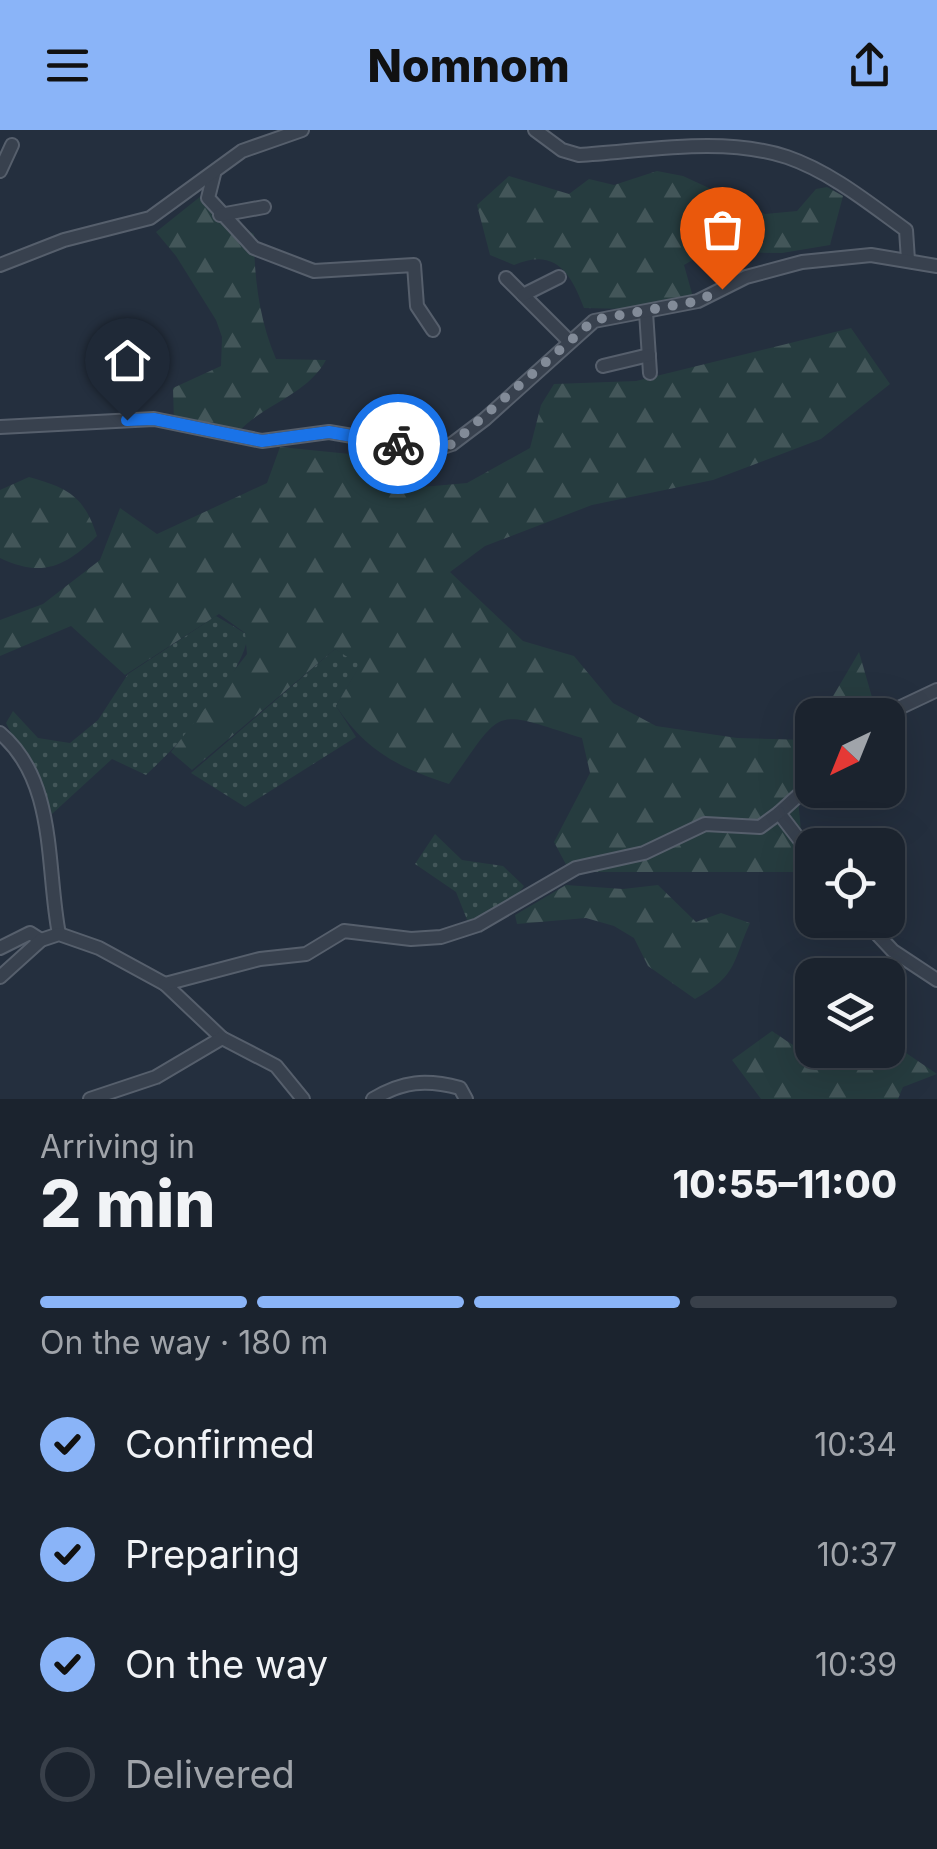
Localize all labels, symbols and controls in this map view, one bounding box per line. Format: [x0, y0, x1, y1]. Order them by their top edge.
icon: menu [40, 38, 95, 93]
text: Nomnom [367, 38, 570, 93]
icon: share [842, 38, 897, 93]
pin [680, 187, 765, 290]
icon: bag [695, 202, 750, 257]
pin [85, 318, 170, 421]
icon: home [100, 333, 155, 388]
courier [348, 394, 448, 494]
icon: bike [371, 417, 426, 472]
north arrow [795, 698, 905, 808]
map controls [795, 698, 905, 1068]
button: locate [795, 828, 905, 938]
button: layers [795, 958, 905, 1068]
text: Arriving in [40, 1127, 195, 1166]
text: 10:55–11:00 [672, 1161, 897, 1207]
text: 2 min [40, 1164, 216, 1243]
text: On the way · 180 m [40, 1323, 328, 1362]
icon: check [40, 1417, 95, 1472]
text: Confirmed [125, 1421, 315, 1467]
text: 10:34 [814, 1425, 897, 1464]
icon: check [40, 1527, 95, 1582]
text: Preparing [125, 1531, 300, 1577]
text: 10:37 [817, 1535, 897, 1574]
icon: check [40, 1637, 95, 1692]
text: On the way [125, 1641, 328, 1687]
text: 10:39 [815, 1645, 897, 1684]
text: Delivered [125, 1751, 295, 1797]

